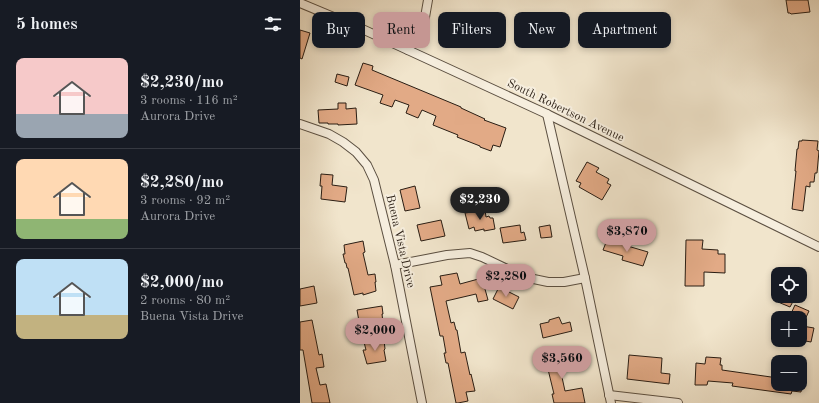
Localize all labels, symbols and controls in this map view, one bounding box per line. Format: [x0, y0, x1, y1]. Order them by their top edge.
chip: Buy [312, 12, 365, 48]
chip: Rent [373, 12, 430, 48]
chip: Filters [438, 12, 506, 48]
chip: New [514, 12, 570, 48]
chip: Apartment [578, 12, 671, 48]
icon: filters [262, 13, 284, 35]
text: 5 homes [16, 16, 78, 33]
icon: home [48, 74, 96, 122]
text: $2,230/mo [140, 74, 224, 91]
street label: South Robertson Avenue [505, 77, 626, 145]
text: 3 rooms · 116 m² [140, 94, 238, 107]
text: Aurora Drive [140, 110, 215, 123]
text: $2,280/mo [140, 174, 224, 191]
icon: home [48, 175, 96, 223]
pin: $2,230 [447, 187, 513, 221]
street label: Buena Vista Drive [383, 193, 417, 290]
text: $2,230 [459, 193, 501, 206]
text: 3 rooms · 92 m² [140, 194, 230, 207]
text: Aurora Drive [140, 210, 215, 223]
pin: $3,870 [594, 219, 660, 253]
text: $3,870 [606, 225, 648, 238]
pin: $2,280 [473, 264, 539, 298]
map controls [771, 267, 807, 391]
button: locate [771, 267, 807, 303]
text: $2,280 [485, 270, 527, 283]
text: $2,000/mo [140, 274, 224, 291]
icon: home [48, 275, 96, 323]
text: 2 rooms · 80 m² [140, 294, 230, 307]
text: Buena Vista Drive [140, 310, 243, 323]
button: + [771, 311, 807, 347]
pin: $2,000 [342, 318, 408, 352]
text: $2,000 [354, 324, 396, 337]
pin: $3,560 [529, 346, 595, 380]
text: $3,560 [541, 352, 583, 365]
button: − [771, 355, 807, 391]

